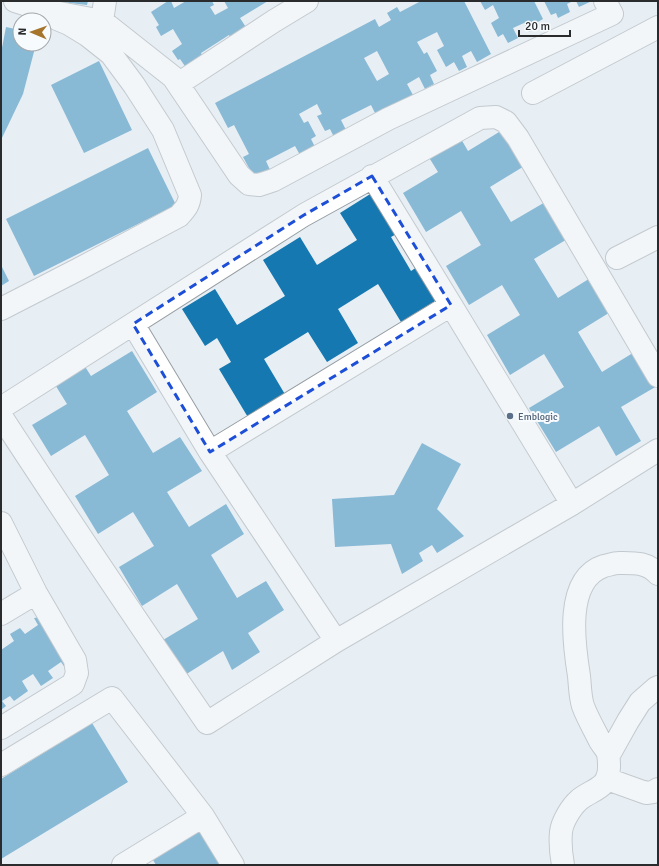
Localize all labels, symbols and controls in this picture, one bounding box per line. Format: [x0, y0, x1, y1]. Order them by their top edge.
north arrow [12, 12, 52, 52]
scale bar [519, 12, 570, 38]
text: 20 m [525, 19, 550, 34]
text: N [16, 28, 29, 36]
marker: Emblogic [505, 411, 515, 421]
place label: Emblogic [518, 411, 558, 423]

